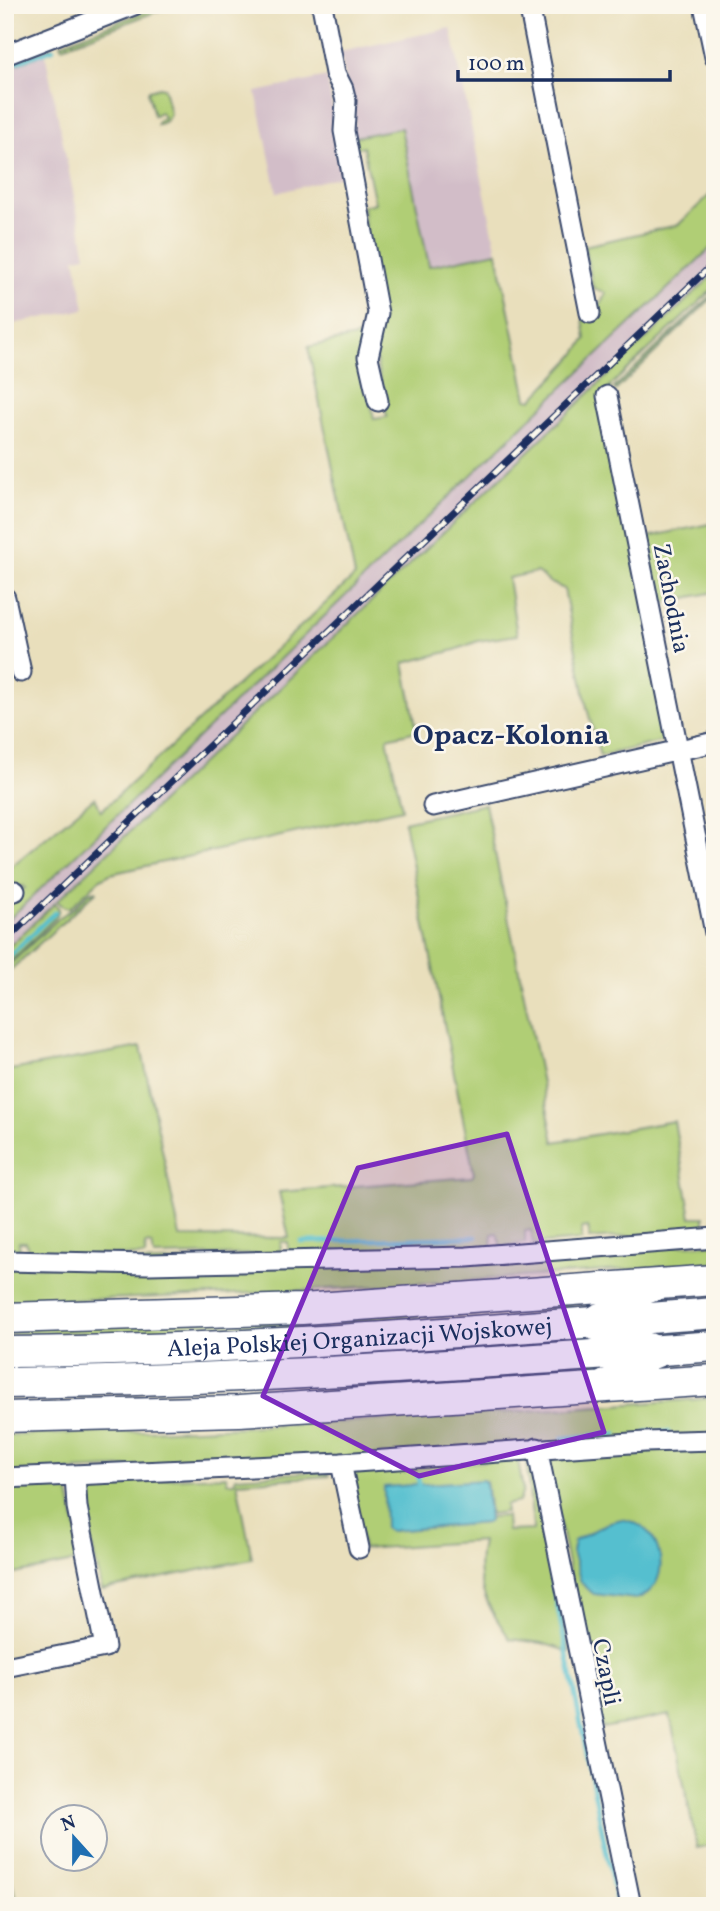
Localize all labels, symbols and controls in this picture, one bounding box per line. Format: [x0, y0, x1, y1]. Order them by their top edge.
scale bar [458, 38, 669, 82]
text: 100 m [468, 50, 525, 79]
street label: Zachodnia [643, 540, 697, 656]
district label: Opacz-Kolonia [413, 717, 609, 756]
street label: Aleja Polskiej Organizacji Wojskowej [166, 1310, 554, 1367]
street label: Czapli [582, 1636, 628, 1709]
north arrow [38, 1802, 108, 1872]
text: N [58, 1809, 80, 1839]

